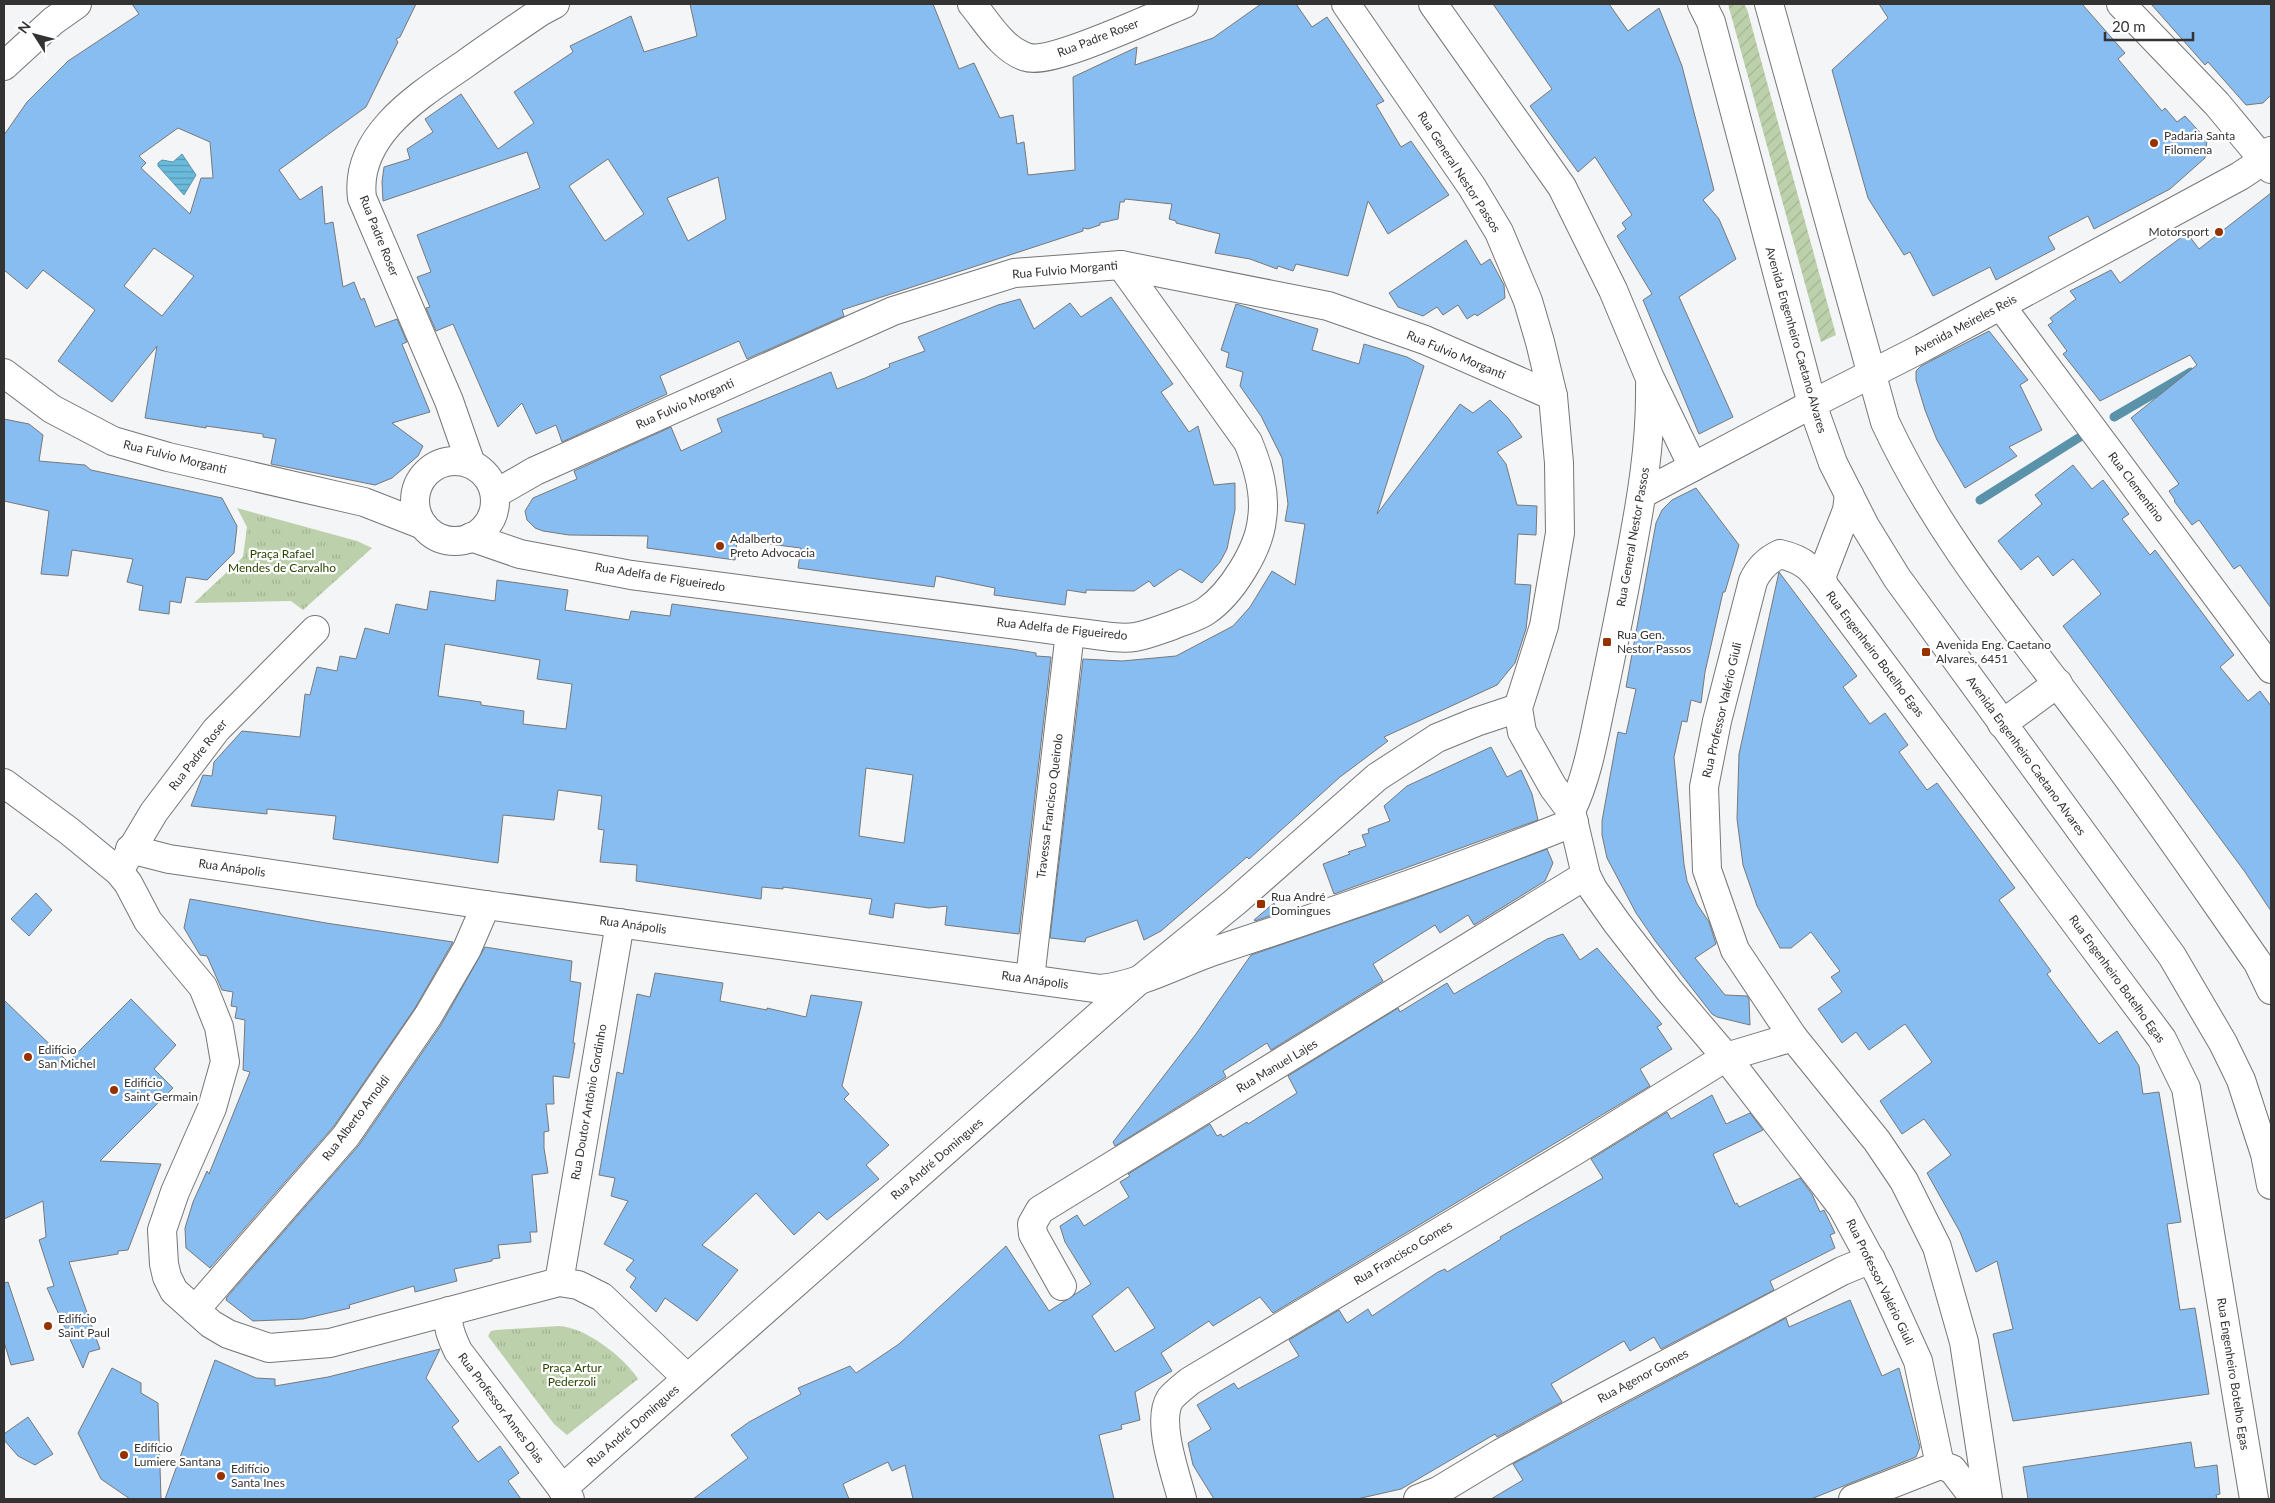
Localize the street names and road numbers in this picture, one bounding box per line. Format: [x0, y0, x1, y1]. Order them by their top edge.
street label: Rua Padre Roser [1055, 15, 1141, 60]
street label: Rua General Nestor Passos [1415, 108, 1504, 235]
street label: Rua Padre Roser [356, 193, 403, 279]
street label: Avenida Engenheiro Caetano Alvares [1763, 245, 1830, 435]
street label: Rua Fulvio Morganti [1011, 257, 1118, 282]
street label: Avenida Meireles Reis [1910, 291, 2019, 358]
street label: Rua Fulvio Morganti [1404, 327, 1508, 382]
street label: Rua Fulvio Morganti [633, 375, 736, 432]
street label: Rua Fulvio Morganti [122, 436, 228, 477]
street label: Rua Clementino [2105, 449, 2168, 525]
street label: Rua General Nestor Passos [1613, 466, 1652, 608]
street label: Rua Adelfa de Figueiredo [594, 559, 726, 594]
street label: Rua Engenheiro Botelho Egas [1823, 588, 1928, 720]
street label: Rua Adelfa de Figueiredo [996, 614, 1128, 643]
street label: Rua Professor Valério Giuli [1699, 641, 1744, 779]
street label: Avenida Engenheiro Caetano Alvares [1964, 673, 2089, 838]
street label: Rua Padre Roser [165, 716, 230, 793]
street label: Travessa Francisco Queirolo [1033, 732, 1066, 879]
street label: Rua Anápolis [197, 855, 267, 880]
street label: Rua Anápolis [598, 912, 668, 937]
street label: Rua Engenheiro Botelho Egas [2066, 912, 2169, 1045]
street label: Rua Anápolis [1000, 967, 1070, 992]
street label: Rua Doutor Antônio Gordinho [567, 1023, 610, 1181]
street label: Rua Manuel Lajes [1233, 1035, 1320, 1096]
street label: Rua Alberto Arnoldi [319, 1072, 393, 1163]
street label: Rua André Domingues [887, 1114, 986, 1203]
street label: Rua Professor Valério Giuli [1843, 1216, 1918, 1347]
street label: Rua Francisco Gomes [1351, 1217, 1455, 1288]
street label: Rua Engenheiro Botelho Egas [2214, 1297, 2253, 1451]
street label: Rua Agenor Gomes [1595, 1345, 1691, 1406]
street label: Rua Professor Annes Dias [455, 1350, 548, 1466]
street label: Rua André Domingues [583, 1381, 682, 1470]

